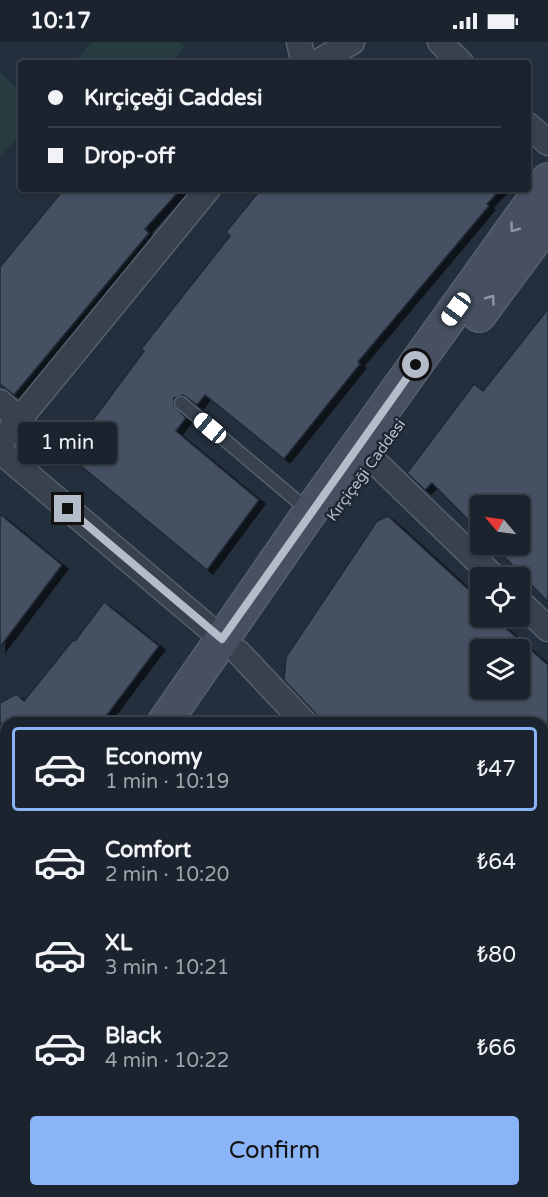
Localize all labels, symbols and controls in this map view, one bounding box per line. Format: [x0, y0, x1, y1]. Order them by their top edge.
text: 10:17 [30, 8, 91, 34]
text: Kırçiçeği Caddesi [84, 85, 263, 111]
text: Drop-off [84, 143, 175, 169]
one-way arrow [510, 221, 521, 232]
car [438, 289, 474, 329]
one-way arrow [484, 294, 495, 305]
route start [402, 351, 429, 378]
car [190, 410, 230, 446]
street label: Kırçiçeği Caddesi [323, 415, 409, 525]
callout: 1 min [19, 422, 118, 464]
text: 1 min [41, 431, 94, 455]
route end [54, 495, 81, 522]
north arrow [470, 495, 530, 555]
map controls [470, 495, 530, 699]
button: locate [470, 567, 530, 627]
button: layers [470, 639, 530, 699]
icon: car [33, 742, 87, 796]
text: Economy [105, 744, 202, 770]
text: ₺47 [477, 756, 516, 782]
text: 1 min · 10:19 [105, 770, 229, 794]
icon: car [33, 835, 87, 889]
text: Comfort [105, 837, 191, 863]
text: ₺64 [477, 849, 516, 875]
text: 2 min · 10:20 [105, 863, 229, 887]
icon: car [33, 928, 87, 982]
text: XL [105, 930, 132, 956]
text: ₺80 [477, 942, 516, 968]
text: 3 min · 10:21 [105, 956, 229, 980]
icon: car [33, 1021, 87, 1075]
text: Black [105, 1023, 162, 1049]
text: ₺66 [477, 1035, 516, 1061]
text: 4 min · 10:22 [105, 1049, 229, 1073]
button: Confirm [30, 1116, 519, 1185]

